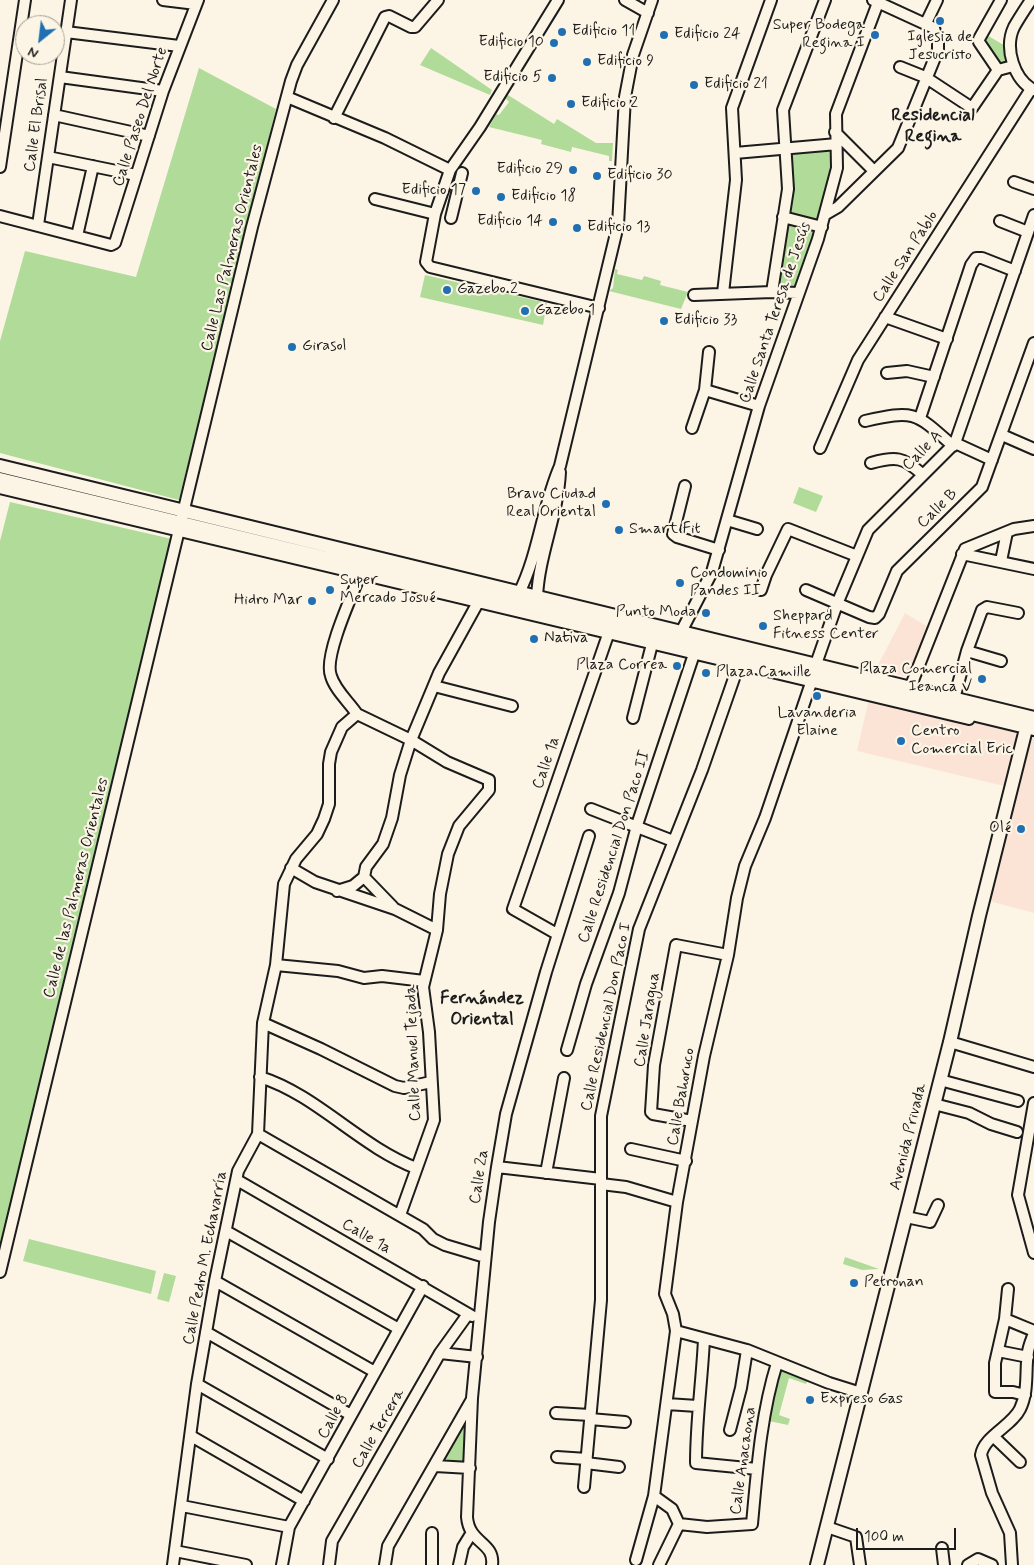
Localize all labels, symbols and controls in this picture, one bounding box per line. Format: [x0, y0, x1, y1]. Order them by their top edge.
north arrow [15, 15, 65, 65]
marker: Iglesia de Jesucristo [934, 15, 946, 27]
place label: Super Bodega Regina I [773, 16, 865, 54]
place label: Edificio 11 [572, 22, 635, 42]
place label: Edificio 24 [674, 25, 741, 45]
marker: Edificio 11 [556, 26, 568, 38]
place label: Iglesia de Jesucristo [907, 28, 973, 66]
marker: Edificio 24 [658, 29, 670, 41]
marker: Super Bodega Regina I [869, 29, 881, 41]
place label: Edificio 10 [478, 33, 544, 53]
marker: Edificio 10 [548, 37, 560, 49]
text: N [25, 42, 42, 62]
street label: Calle Paseo Del Norte [109, 45, 173, 189]
place label: Edificio 9 [597, 52, 654, 72]
marker: Edificio 9 [581, 56, 593, 68]
place label: Edificio 5 [483, 68, 542, 88]
marker: Edificio 5 [546, 72, 558, 84]
place label: Edificio 21 [704, 75, 768, 95]
street label: Calle El Brisal [21, 77, 53, 173]
marker: Edificio 21 [688, 79, 700, 91]
place label: Edificio 2 [581, 94, 638, 114]
marker: Edificio 2 [565, 98, 577, 110]
district label: Residencial Regina [891, 105, 975, 148]
street label: Calle Las Palmeras Orientales [198, 142, 268, 354]
place label: Edificio 29 [496, 160, 563, 180]
marker: Edificio 29 [567, 164, 579, 176]
place label: Edificio 30 [607, 166, 673, 186]
marker: Edificio 30 [591, 170, 603, 182]
place label: Edificio 17 [402, 181, 466, 201]
marker: Edificio 17 [470, 185, 482, 197]
place label: Edificio 18 [511, 187, 576, 207]
marker: Edificio 18 [495, 191, 507, 203]
street label: Calle San Pablo [869, 208, 943, 306]
place label: Edificio 14 [477, 212, 543, 232]
marker: Edificio 14 [547, 216, 559, 228]
place label: Edificio 13 [587, 218, 650, 238]
street label: Calle Santa Teresa de Jesús [736, 220, 816, 406]
marker: Edificio 13 [571, 222, 583, 234]
place label: Gazebo 2 [457, 280, 518, 300]
marker: Gazebo 2 [441, 284, 453, 296]
place label: Gazebo 1 [535, 301, 595, 321]
marker: Gazebo 1 [519, 305, 531, 317]
place label: Edificio 33 [674, 311, 737, 331]
marker: Edificio 33 [658, 315, 670, 327]
place label: Girasol [302, 337, 347, 357]
marker: Girasol [286, 341, 298, 353]
street label: Calle A [899, 427, 947, 475]
place label: Bravo Ciudad Real Oriental [506, 485, 596, 523]
street label: Calle B [914, 485, 962, 533]
marker: Bravo Ciudad Real Oriental [600, 498, 612, 510]
place label: Smart Fit [629, 520, 701, 540]
marker: Smart Fit [613, 524, 625, 536]
place label: Condominio Pandes II [690, 564, 768, 602]
place label: Super Mercado Josué [340, 571, 436, 609]
marker: Condominio Pandes II [674, 577, 686, 589]
marker: Super Mercado Josué [324, 584, 336, 596]
place label: Hidro Mar [234, 591, 302, 611]
marker: Hidro Mar [306, 595, 318, 607]
place label: Punto Moda [616, 603, 696, 623]
marker: Punto Moda [700, 607, 712, 619]
place label: Sheppard Fitness Center [773, 607, 879, 645]
marker: Sheppard Fitness Center [757, 620, 769, 632]
place label: Nativa [544, 629, 588, 649]
marker: Nativa [528, 633, 540, 645]
place label: Plaza Correa [576, 656, 667, 676]
marker: Plaza Correa [671, 660, 683, 672]
place label: Plaza Comercial Ieanca V [859, 660, 972, 698]
place label: Plaza Camille [716, 663, 811, 683]
marker: Plaza Camille [700, 667, 712, 679]
marker: Plaza Comercial Ieanca V [976, 673, 988, 685]
marker: Lavanderia Elaine [811, 690, 823, 702]
place label: Lavanderia Elaine [777, 704, 857, 742]
place label: Centro Comercial Eric [911, 722, 1013, 760]
street label: Calle 1a [529, 734, 565, 792]
marker: Centro Comercial Eric [895, 735, 907, 747]
street label: Calle Residencial Don Paco II [575, 748, 655, 946]
street label: Calle de las Palmeras Orientales [40, 776, 114, 1000]
place label: Olé [989, 819, 1011, 839]
marker: Olé [1015, 823, 1027, 835]
street label: Calle Residencial Don Paco I [578, 921, 636, 1113]
street label: Calle Jaragua [631, 971, 665, 1069]
street label: Calle Manuel Tejada [402, 984, 426, 1122]
district label: Fernández Oriental [440, 988, 524, 1030]
street label: Calle Bahoruco [664, 1047, 700, 1147]
street label: Avenida Privada [886, 1082, 932, 1192]
street label: Calle 2a [466, 1148, 494, 1206]
street label: Calle Pedro M. Echavarría [180, 1169, 232, 1347]
street label: Calle 1a [338, 1215, 394, 1259]
place label: Petronan [864, 1273, 924, 1293]
marker: Petronan [848, 1277, 860, 1289]
street label: Calle Tercera [348, 1386, 410, 1472]
place label: Expreso Gas [820, 1390, 903, 1410]
street label: Calle 8 [314, 1391, 354, 1443]
marker: Expreso Gas [804, 1394, 816, 1406]
street label: Calle Anacaona [727, 1406, 761, 1516]
scale bar [859, 1518, 959, 1550]
text: 100 m [864, 1527, 904, 1547]

